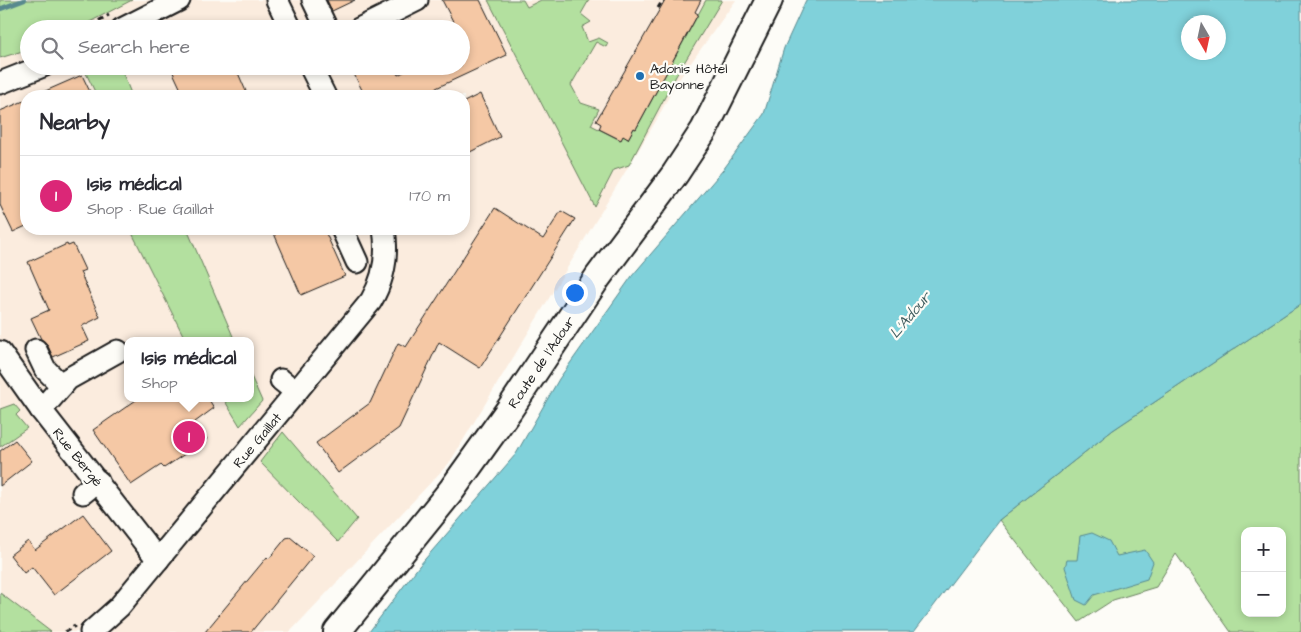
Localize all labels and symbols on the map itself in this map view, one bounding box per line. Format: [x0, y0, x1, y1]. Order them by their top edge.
north arrow [1181, 15, 1226, 60]
place label: Adonis Hôtel Bayonne [650, 59, 728, 95]
marker: Adonis Hôtel Bayonne [634, 70, 646, 82]
your location [562, 280, 588, 306]
water label: L'Adour [885, 286, 937, 343]
street label: Route de l'Adour [503, 312, 580, 413]
street label: Rue Gaillat [229, 409, 287, 472]
pin: 1 [173, 418, 205, 456]
street label: Rue Bergé [47, 424, 107, 492]

